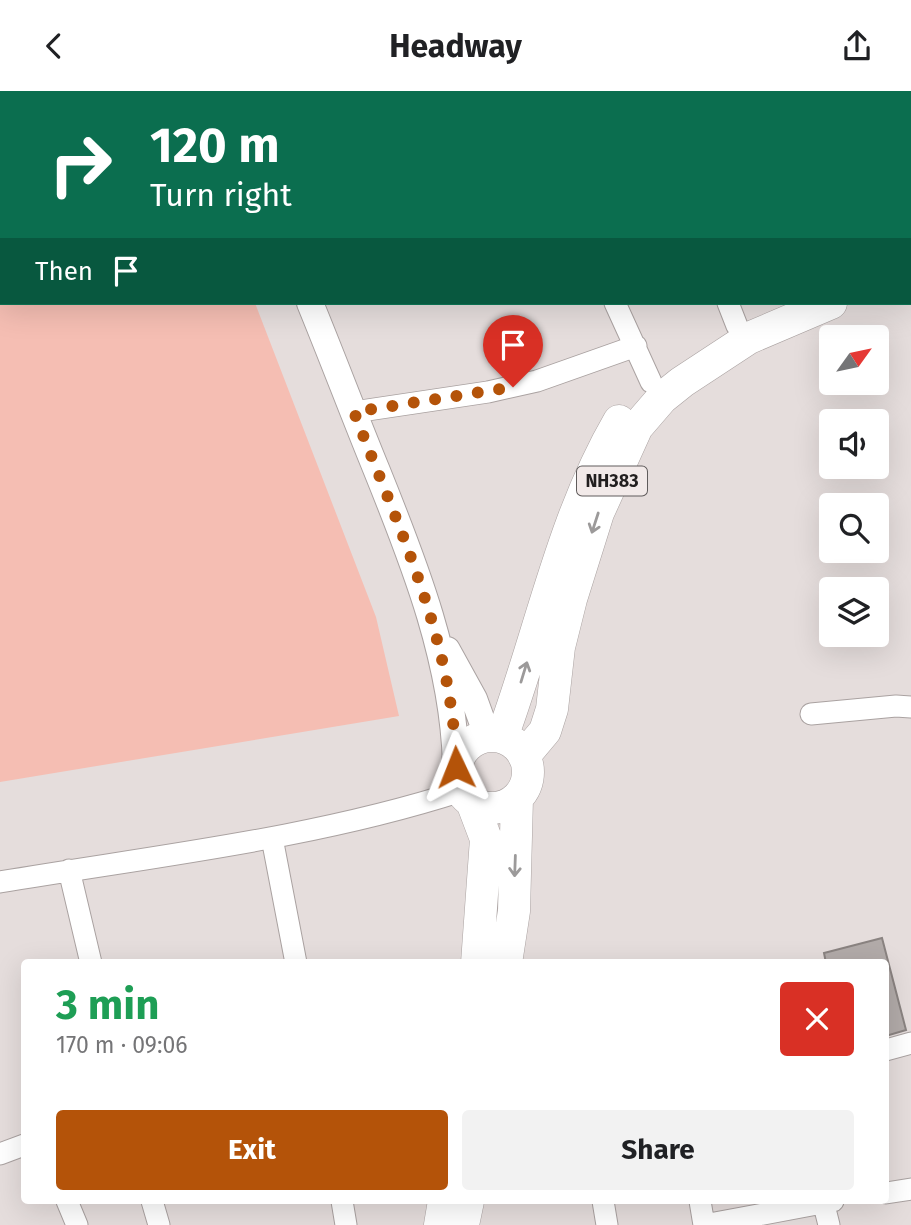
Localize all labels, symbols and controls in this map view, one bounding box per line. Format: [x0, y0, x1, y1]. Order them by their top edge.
icon: back [35, 27, 73, 65]
text: Headway [389, 27, 522, 65]
icon: share [838, 27, 876, 65]
text: 120 m [150, 116, 280, 175]
icon: right [35, 119, 126, 210]
text: Turn right [150, 176, 292, 214]
icon: arrive [107, 252, 145, 290]
text: Then [35, 256, 93, 287]
pin [483, 315, 543, 387]
north arrow [819, 325, 889, 395]
map controls [819, 325, 889, 647]
icon: arrive [494, 326, 532, 364]
button: sound [819, 409, 889, 479]
road number: NH383 [577, 467, 647, 495]
button: search [819, 493, 889, 563]
one-way arrow [588, 512, 601, 534]
button: layers [819, 577, 889, 647]
one-way arrow [519, 661, 532, 683]
position arrow [419, 730, 493, 804]
one-way arrow [508, 855, 522, 878]
text: 3 min [56, 980, 159, 1030]
button: close [780, 982, 854, 1056]
text: 170 m · 09:06 [56, 1031, 188, 1059]
button: Exit [56, 1110, 448, 1190]
button: Share [462, 1110, 854, 1190]

